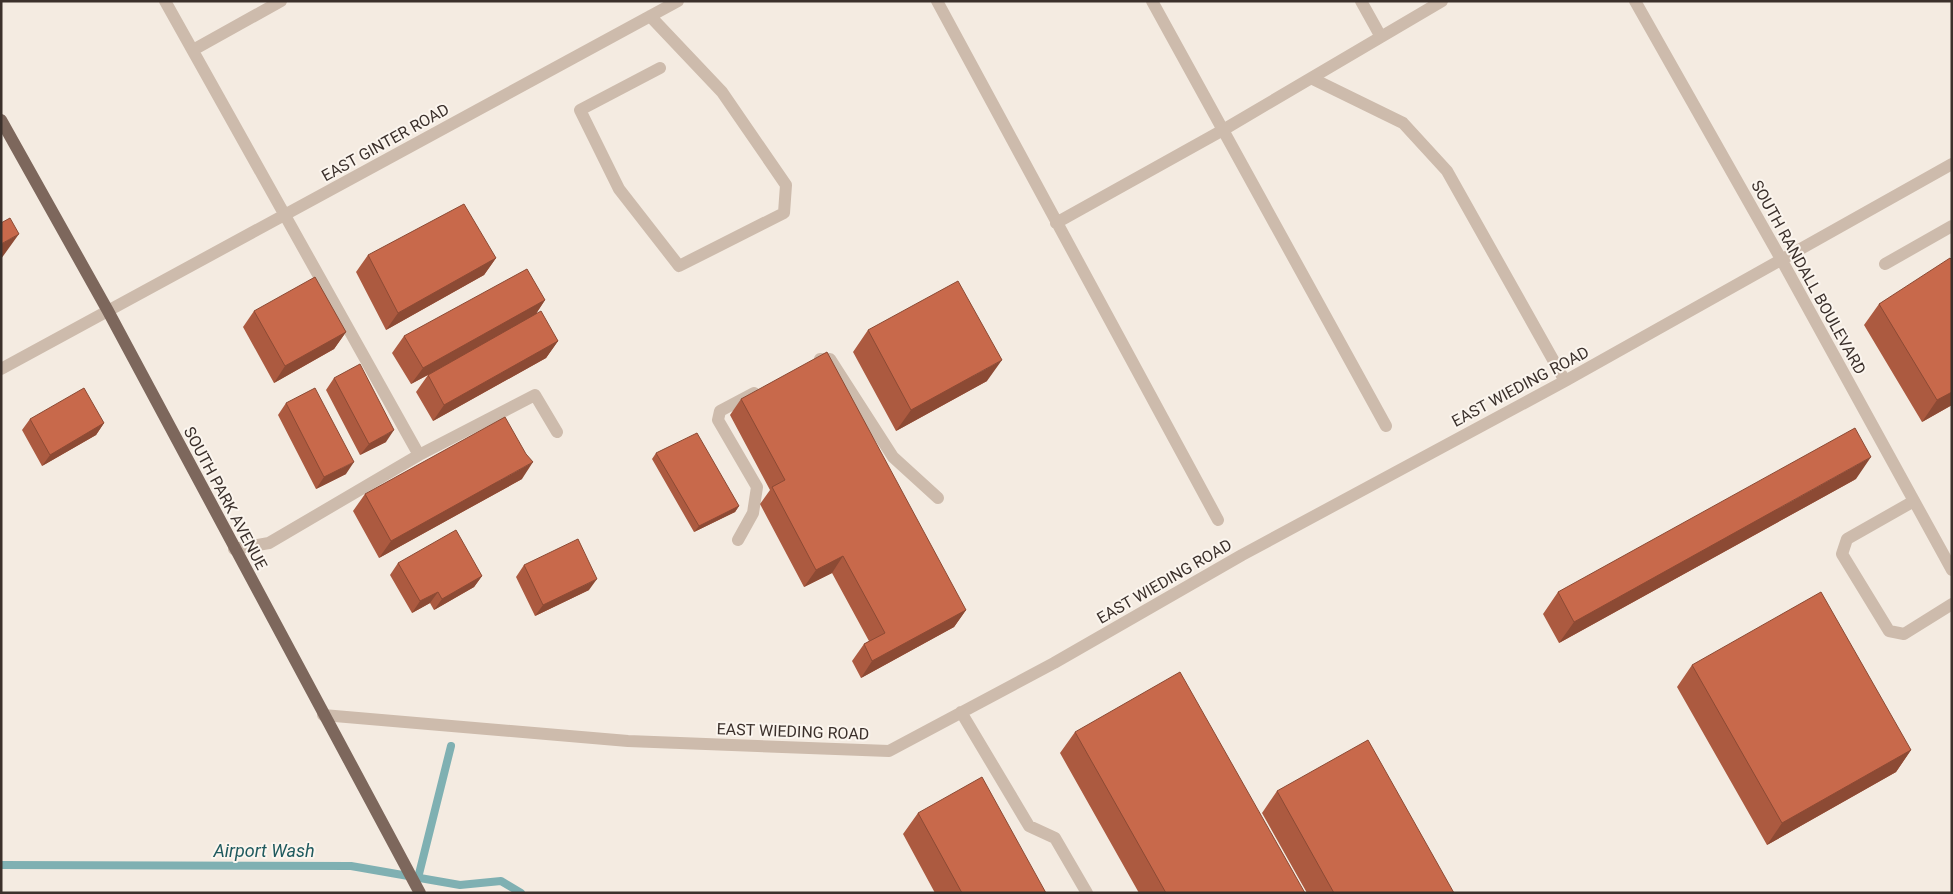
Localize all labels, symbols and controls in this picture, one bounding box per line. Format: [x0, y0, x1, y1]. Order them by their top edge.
street label: EAST GINTER ROAD [318, 100, 452, 185]
street label: SOUTH RANDALL BOULEVARD [1747, 177, 1870, 378]
street label: EAST WIEDING ROAD [1448, 342, 1592, 431]
street label: SOUTH PARK AVENUE [180, 424, 271, 573]
street label: EAST WIEDING ROAD [1093, 535, 1235, 628]
street label: EAST WIEDING ROAD [716, 719, 870, 744]
water label: Airport Wash [212, 840, 315, 861]

